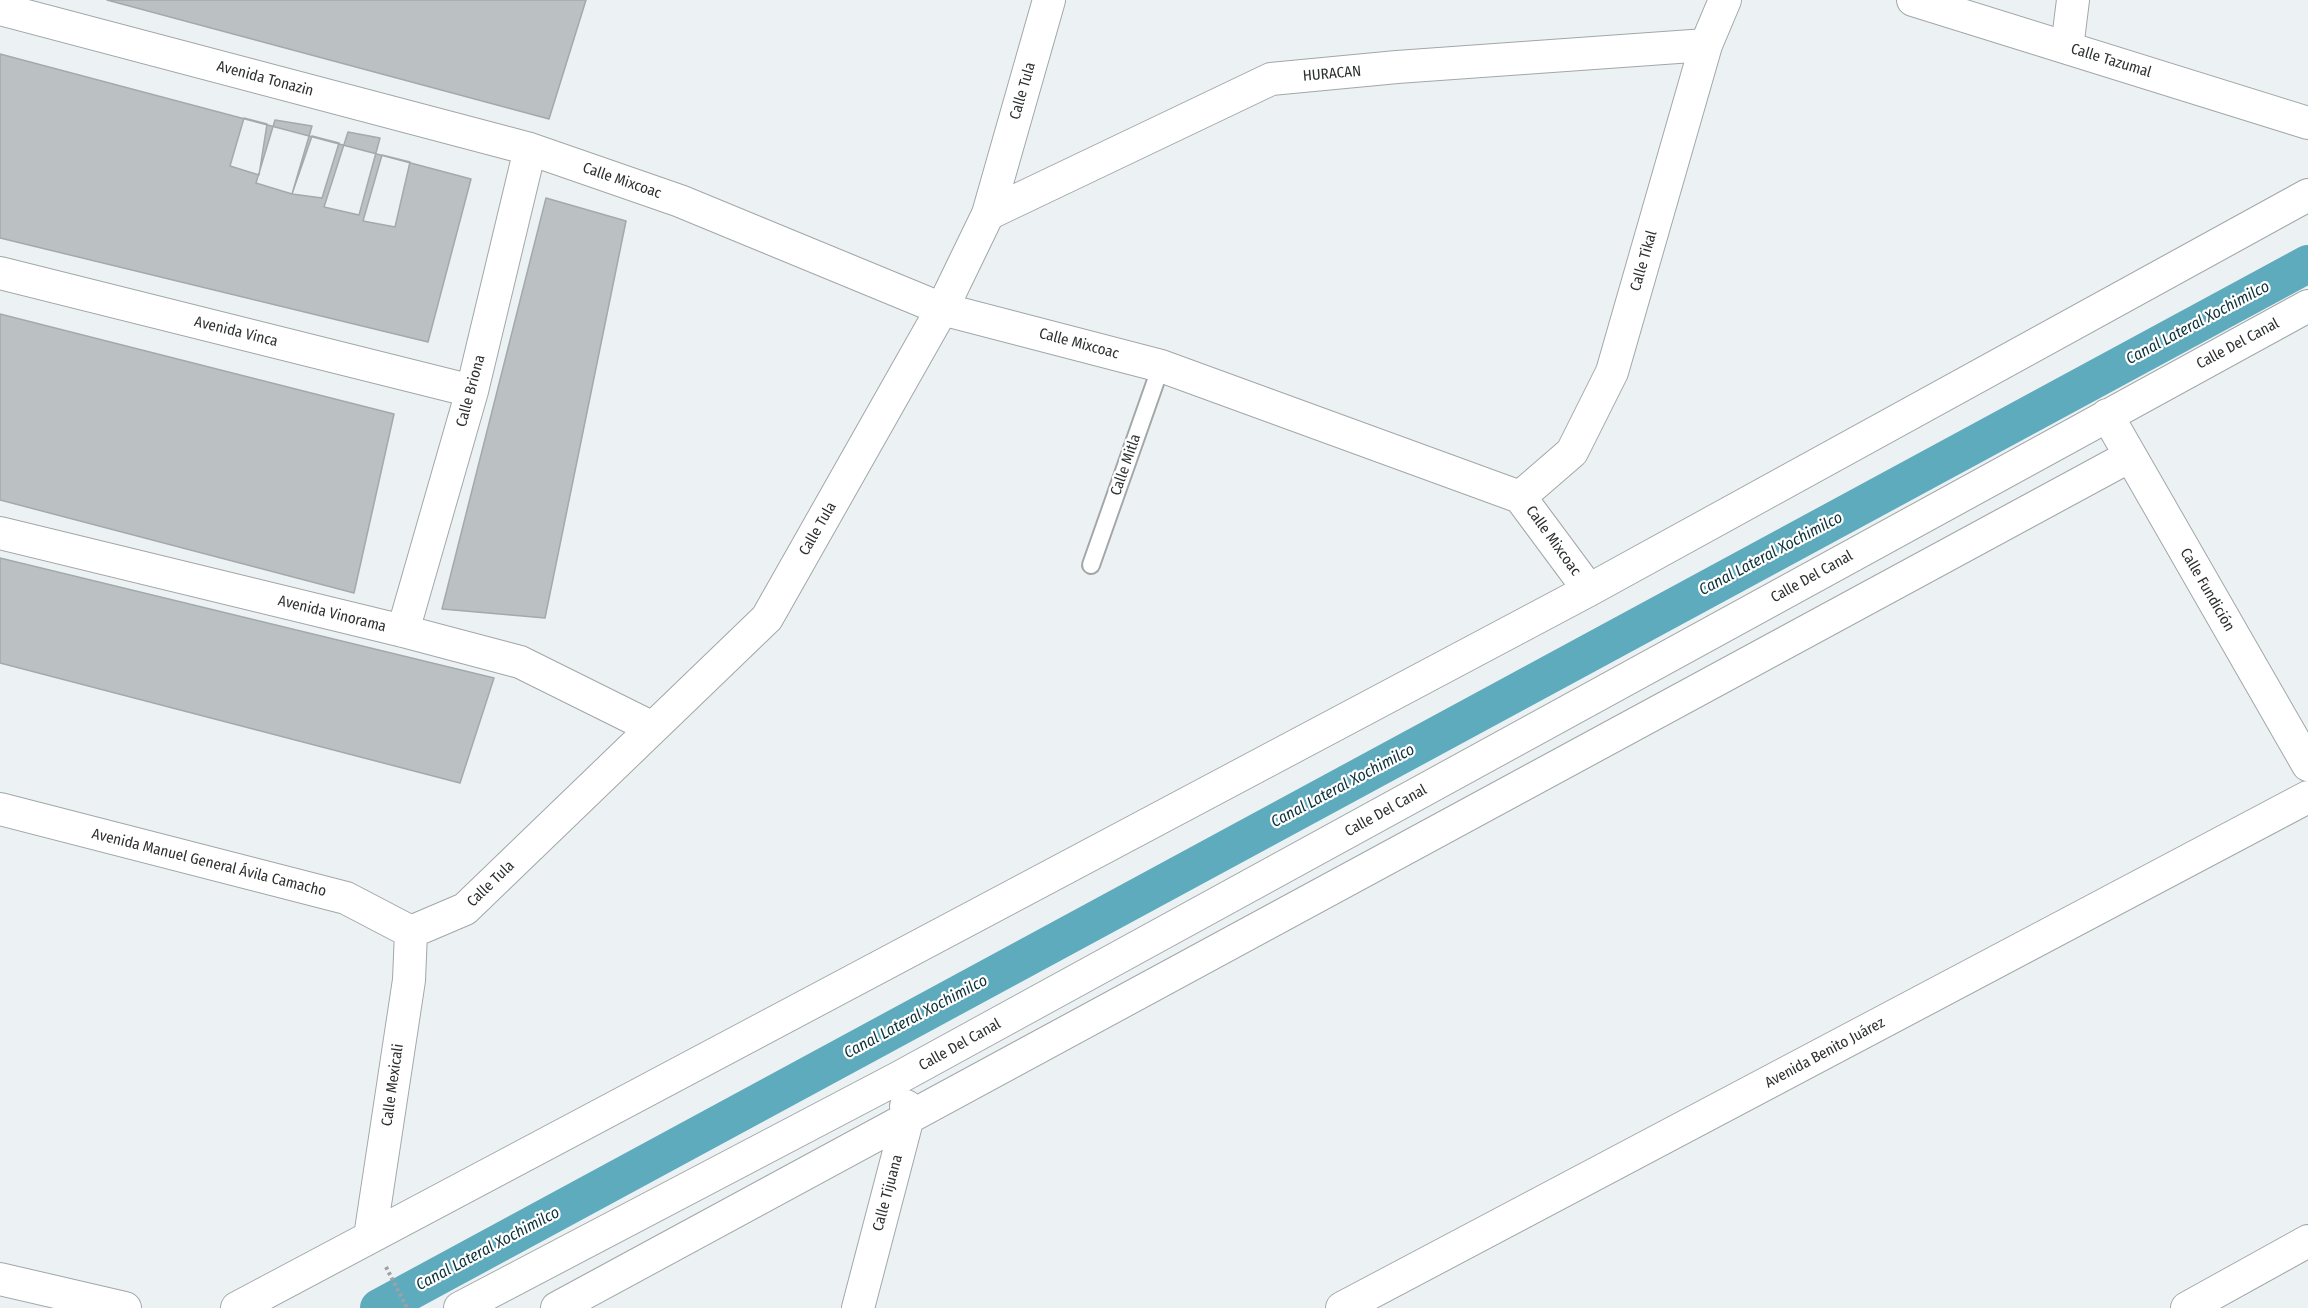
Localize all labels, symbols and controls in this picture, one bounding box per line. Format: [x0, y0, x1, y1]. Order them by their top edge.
street label: Calle Tazumal [2069, 40, 2153, 82]
street label: Avenida Tonazin [215, 57, 315, 101]
street label: Calle Tula [1006, 60, 1040, 122]
street label: HURACAN [1302, 62, 1362, 86]
street label: Calle Mixcoac [580, 159, 664, 203]
street label: Calle Tikal [1627, 229, 1661, 293]
water label: Canal Lateral Xochimilco [2123, 277, 2273, 369]
street label: Avenida Vinca [192, 313, 280, 351]
street label: Calle Del Canal [2194, 315, 2282, 373]
street label: Calle Mixcoac [1037, 325, 1121, 363]
street label: Calle Briona [453, 353, 489, 429]
street label: Calle Mitla [1107, 432, 1145, 498]
street label: Calle Tula [795, 499, 841, 559]
street label: Calle Mixcoac [1522, 503, 1584, 579]
water label: Canal Lateral Xochimilco [1696, 508, 1846, 600]
street label: Calle Fundición [2176, 545, 2238, 635]
street label: Calle Del Canal [1768, 547, 1856, 607]
street label: Avenida Vinorama [276, 592, 388, 636]
water label: Canal Lateral Xochimilco [1268, 740, 1418, 832]
street label: Calle Del Canal [1342, 781, 1430, 841]
street label: Avenida Manuel General Ávila Camacho [90, 825, 328, 901]
street label: Calle Tula [464, 857, 518, 911]
water label: Canal Lateral Xochimilco [841, 971, 991, 1063]
street label: Avenida Benito Juárez [1762, 1014, 1888, 1092]
street label: Calle Del Canal [916, 1015, 1004, 1075]
street label: Calle Mexicali [378, 1043, 408, 1127]
street label: Calle Tijuana [869, 1153, 907, 1233]
water label: Canal Lateral Xochimilco [413, 1203, 563, 1295]

